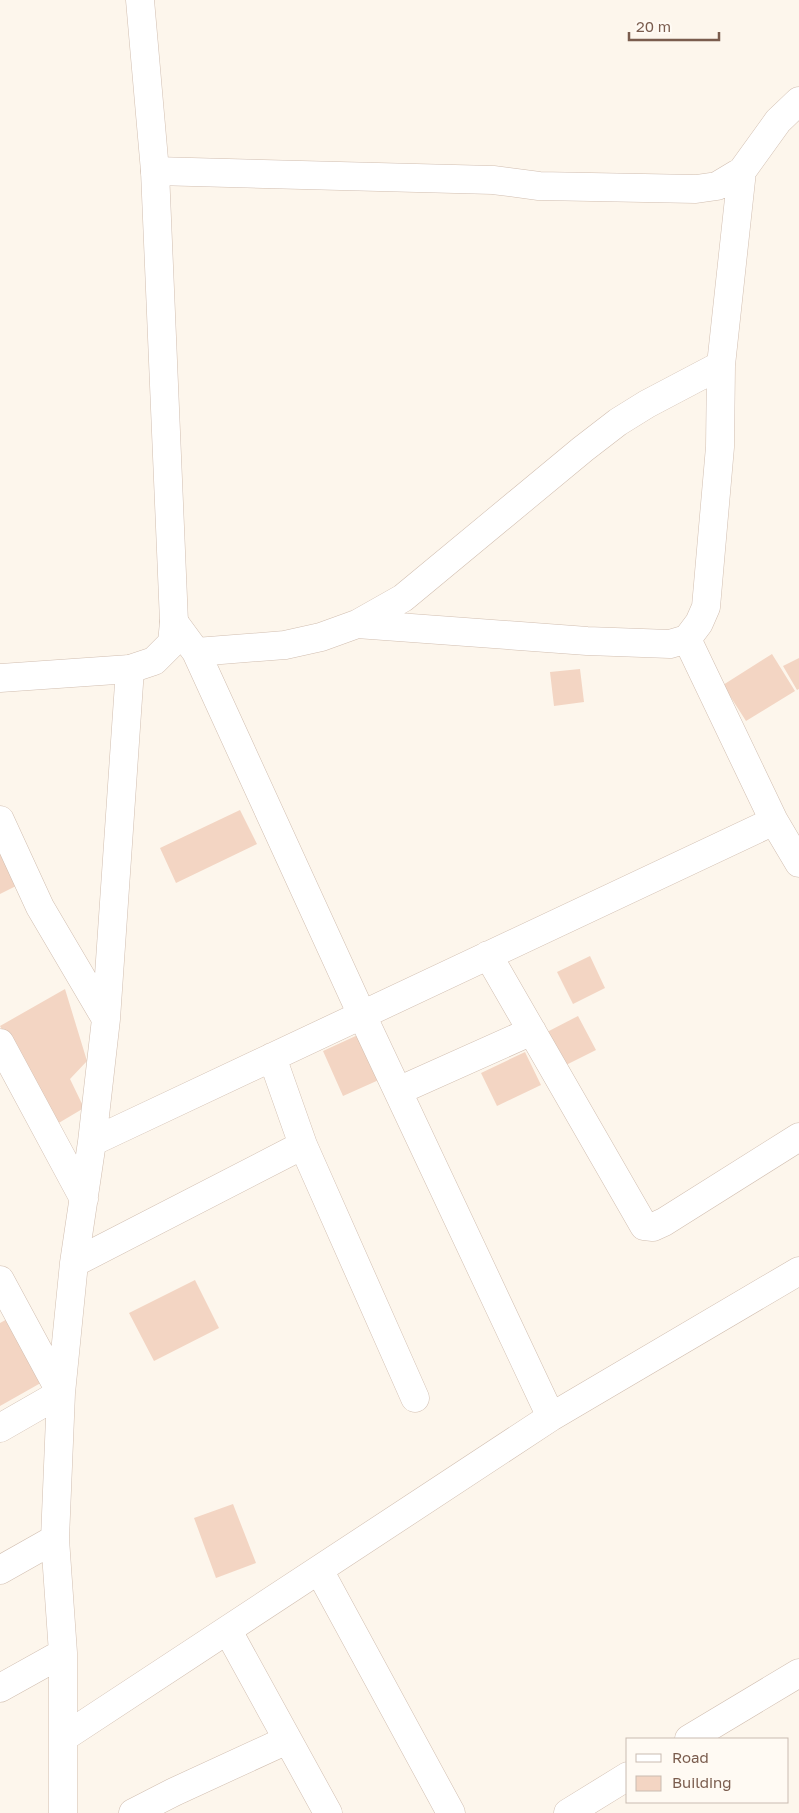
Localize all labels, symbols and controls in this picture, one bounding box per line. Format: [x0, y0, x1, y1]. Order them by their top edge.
scale bar [629, 10, 719, 42]
text: 20 m [636, 17, 671, 35]
legend [626, 1738, 789, 1803]
text: Road [672, 1748, 709, 1766]
text: Building [672, 1773, 732, 1791]

